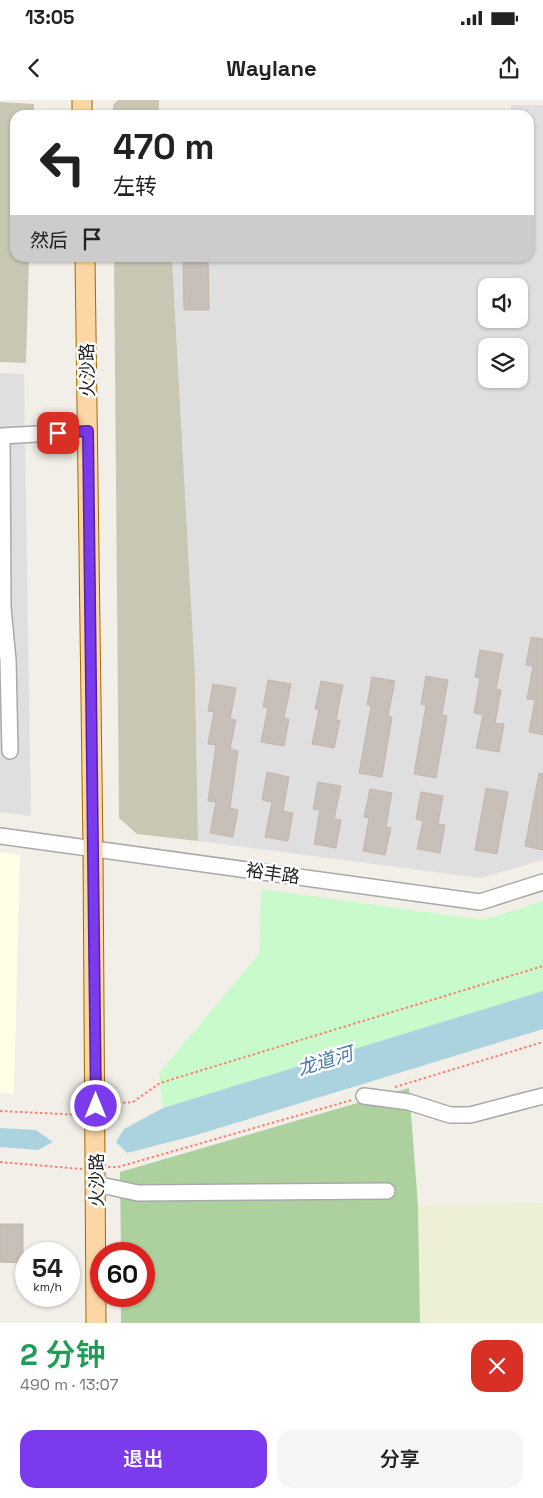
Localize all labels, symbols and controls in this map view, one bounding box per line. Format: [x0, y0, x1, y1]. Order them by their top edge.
text: 13:05 [25, 5, 75, 30]
icon: back [20, 54, 48, 82]
text: Waylane [226, 54, 317, 82]
icon: share [495, 54, 523, 82]
text: 470 m [113, 125, 215, 169]
icon: left [30, 130, 95, 195]
text: 左转 [113, 172, 157, 200]
icon: arrive [78, 225, 106, 253]
text: 然后 [30, 228, 68, 253]
map controls [478, 278, 528, 388]
button: sound [478, 278, 528, 328]
button: layers [478, 338, 528, 388]
street label: 火沙路 [75, 343, 99, 397]
pin [37, 412, 79, 454]
icon: arrive [44, 419, 72, 447]
street label: 裕丰路 [245, 858, 301, 888]
water label: 龙道河 [294, 1040, 360, 1081]
position arrow [69, 1079, 121, 1131]
street label: 火沙路 [85, 1153, 108, 1207]
speed limit sign: 60 [90, 1242, 155, 1307]
text: 54 [32, 1252, 63, 1284]
text: km/h [33, 1279, 62, 1295]
text: 2 分钟 [20, 1335, 105, 1374]
button: close [471, 1340, 523, 1392]
text: 490 m · 13:07 [20, 1374, 119, 1395]
button: 退出 [20, 1430, 267, 1488]
button: 分享 [277, 1430, 523, 1488]

